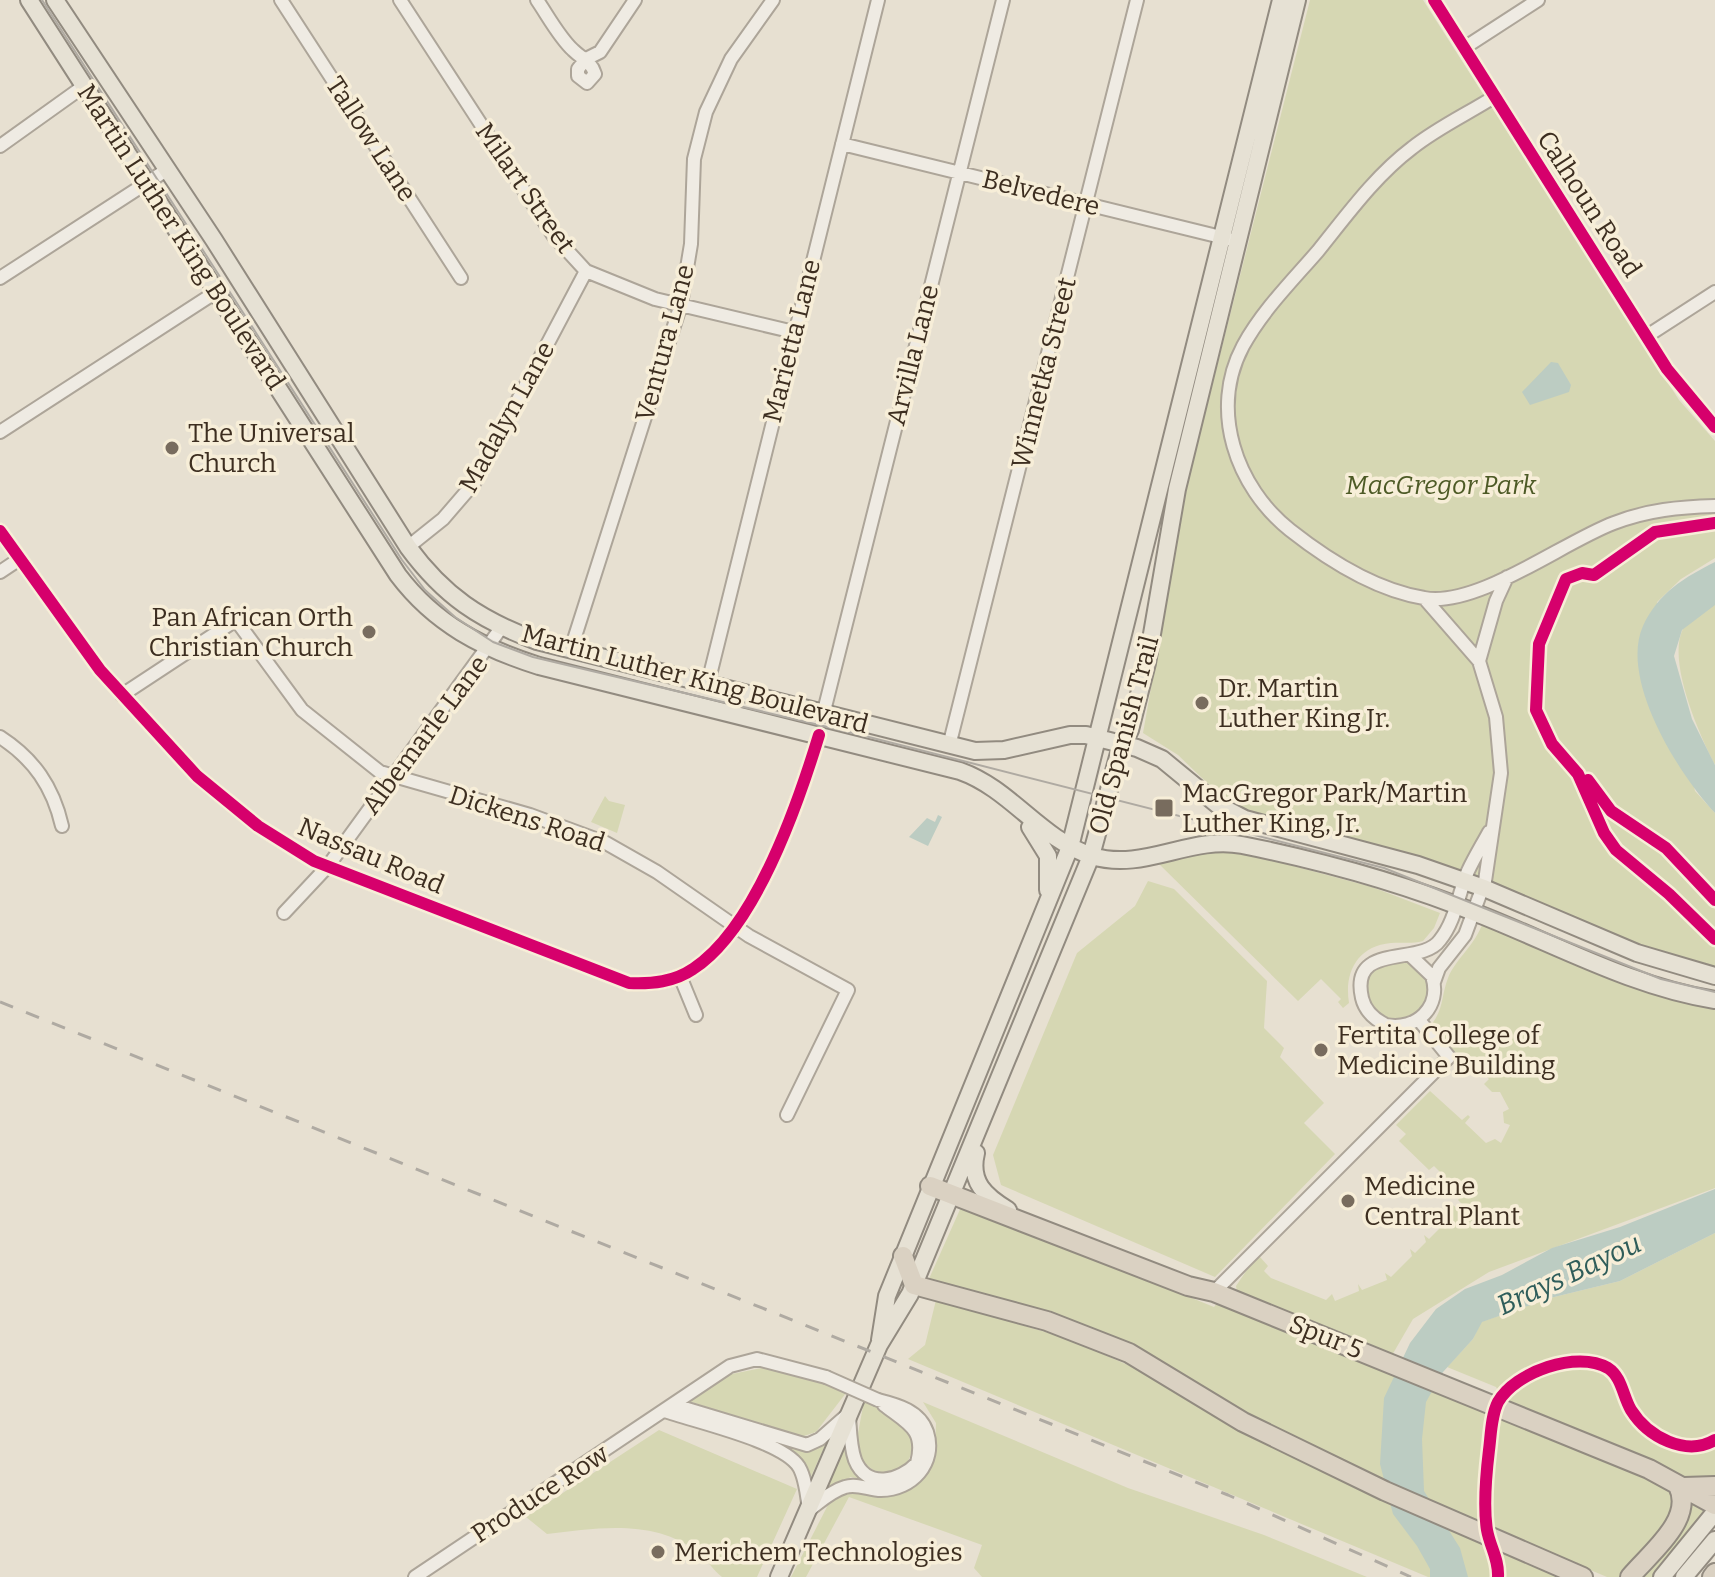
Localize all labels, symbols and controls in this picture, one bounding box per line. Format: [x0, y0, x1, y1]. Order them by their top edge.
street label: Tallow Lane [319, 71, 423, 207]
street label: Martin Luther King Boulevard [71, 78, 291, 396]
street label: Milart Street [469, 117, 582, 260]
street label: Calhoun Road [1530, 125, 1648, 283]
street label: Belvedere [979, 163, 1103, 223]
street label: Marietta Lane [757, 256, 827, 426]
street label: Ventura Lane [629, 261, 701, 425]
street label: Winnetka Street [1005, 273, 1083, 472]
street label: Arvilla Lane [881, 281, 945, 429]
street label: Madalyn Lane [453, 336, 561, 498]
place label: The Universal Church [188, 418, 354, 479]
marker: The Universal Church [163, 439, 181, 457]
park label: MacGregor Park [1346, 470, 1537, 501]
place label: Pan African Orth Christian Church [149, 602, 353, 663]
street label: Martin Luther King Boulevard [518, 618, 872, 740]
marker: Pan African Orth Christian Church [360, 623, 378, 641]
street label: Old Spanish Trail [1083, 632, 1165, 838]
street label: Albemarle Lane [355, 650, 495, 820]
place label: Dr. Martin Luther King Jr. [1218, 673, 1390, 734]
marker: Dr. Martin Luther King Jr. [1193, 694, 1211, 712]
place label: MacGregor Park/Martin Luther King, Jr. [1182, 778, 1468, 839]
street label: Dickens Road [445, 779, 609, 859]
marker: MacGregor Park/Martin Luther King, Jr. [1153, 797, 1175, 819]
street label: Nassau Road [293, 811, 449, 901]
place label: Fertita College of Medicine Building [1337, 1020, 1556, 1081]
marker: Fertita College of Medicine Building [1312, 1041, 1330, 1059]
place label: Medicine Central Plant [1364, 1171, 1521, 1232]
marker: Medicine Central Plant [1339, 1192, 1357, 1210]
water label: Brays Bayou [1492, 1226, 1646, 1322]
street label: Spur 5 [1285, 1308, 1367, 1366]
street label: Produce Row [466, 1438, 614, 1550]
place label: Merichem Technologies [674, 1537, 963, 1568]
marker: Merichem Technologies [649, 1543, 667, 1561]

